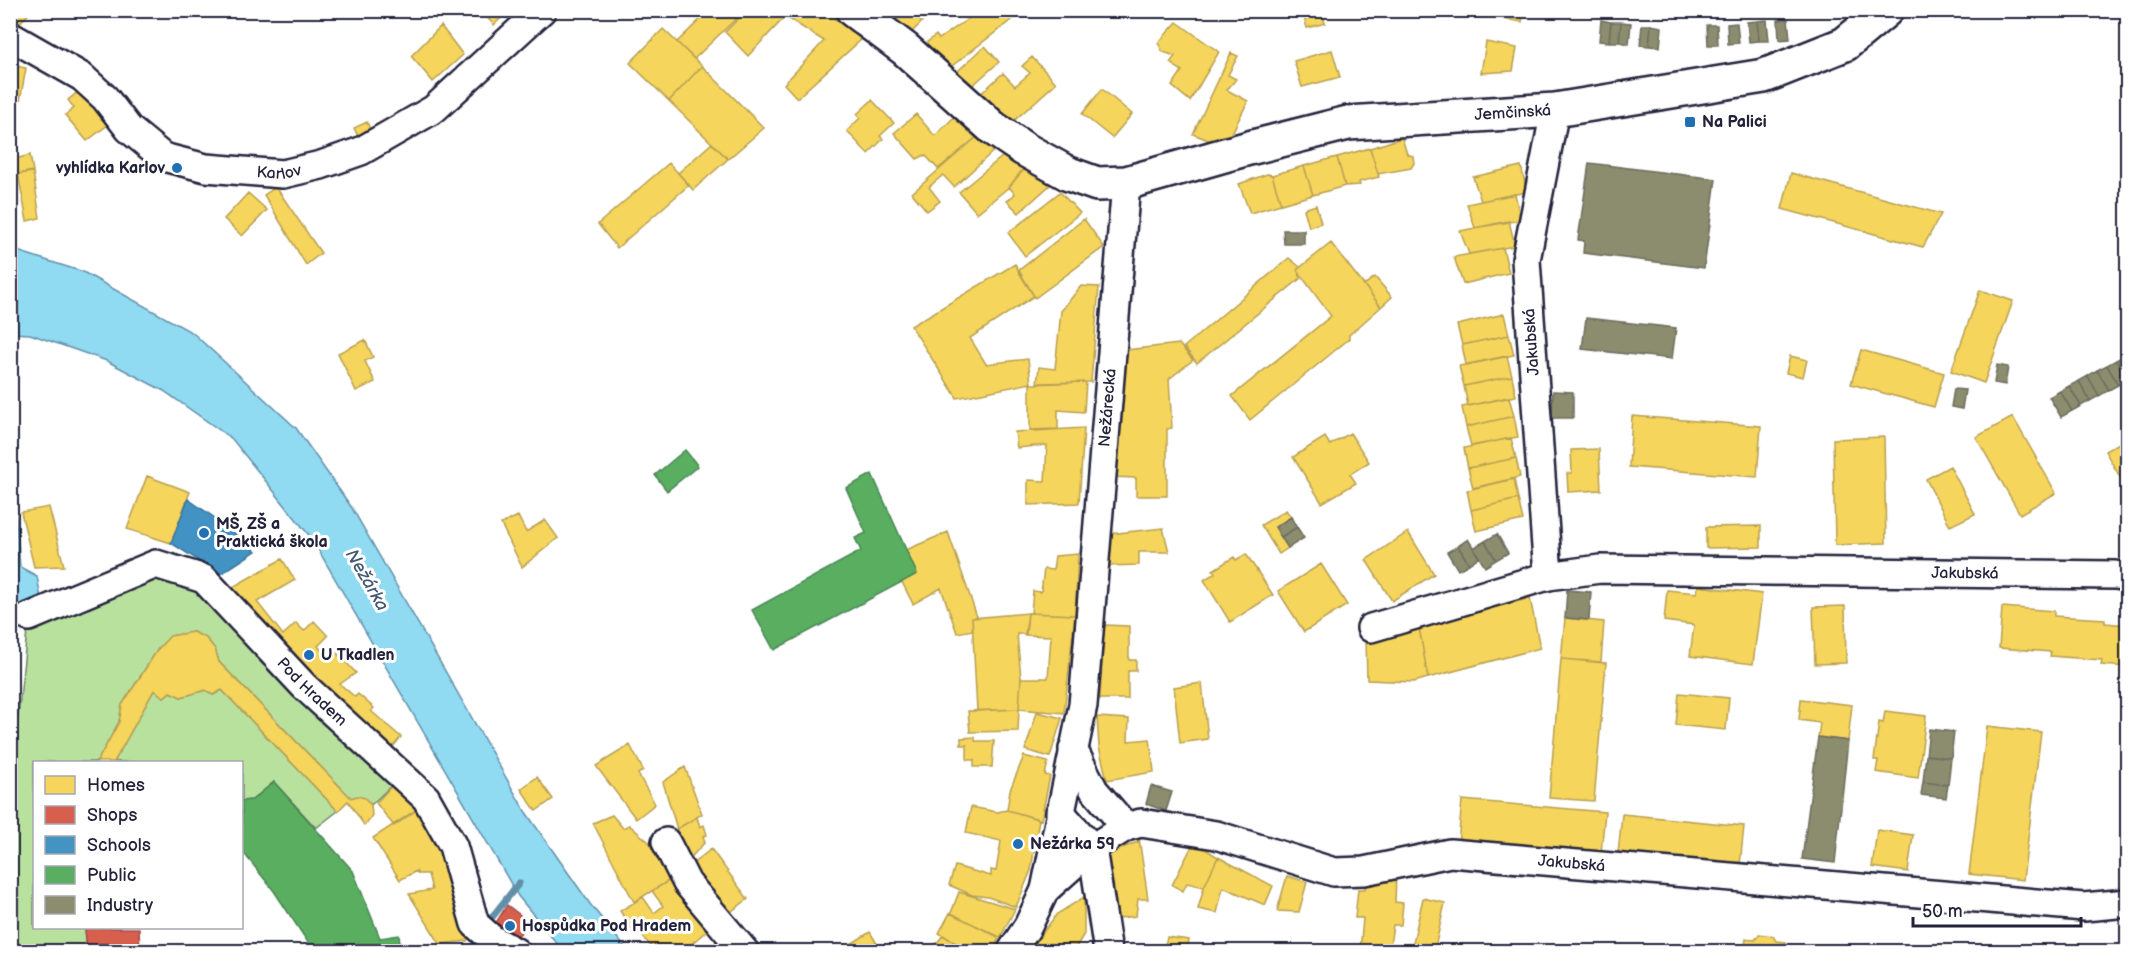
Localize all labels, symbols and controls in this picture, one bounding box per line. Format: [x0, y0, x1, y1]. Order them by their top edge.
street label: Jemčinská [1474, 101, 1552, 125]
place label: Na Palici [1702, 113, 1767, 132]
marker: Na Palici [1683, 115, 1697, 129]
place label: vyhlídka Karlov [55, 159, 165, 178]
street label: Karlov [256, 160, 304, 184]
marker: vyhlídka Karlov [170, 161, 184, 175]
street label: Jakubská [1520, 308, 1544, 376]
street label: Nežárecká [1095, 368, 1120, 448]
place label: MŠ, ZŠ a Praktická škola [216, 512, 328, 552]
marker: MŠ, ZŠ a Praktická škola [197, 526, 211, 540]
water label: Nežárka [341, 546, 393, 614]
street label: Jakubská [1931, 563, 1999, 583]
place label: U Tkadlen [321, 646, 395, 665]
marker: U Tkadlen [302, 648, 316, 662]
street label: Pod Hradem [273, 654, 351, 730]
legend [33, 761, 243, 929]
text: Homes [87, 775, 145, 796]
text: Shops [87, 805, 138, 826]
text: Schools [87, 835, 151, 856]
place label: Nežárka 59 [1030, 835, 1115, 854]
marker: Nežárka 59 [1011, 837, 1025, 851]
street label: Jakubská [1537, 851, 1606, 876]
text: Public [87, 865, 136, 886]
scale bar [1913, 890, 2081, 928]
text: Industry [87, 895, 154, 916]
text: 50 m [1922, 901, 1963, 922]
place label: Hospůdka Pod Hradem [522, 916, 691, 936]
marker: Hospůdka Pod Hradem [503, 919, 517, 933]

